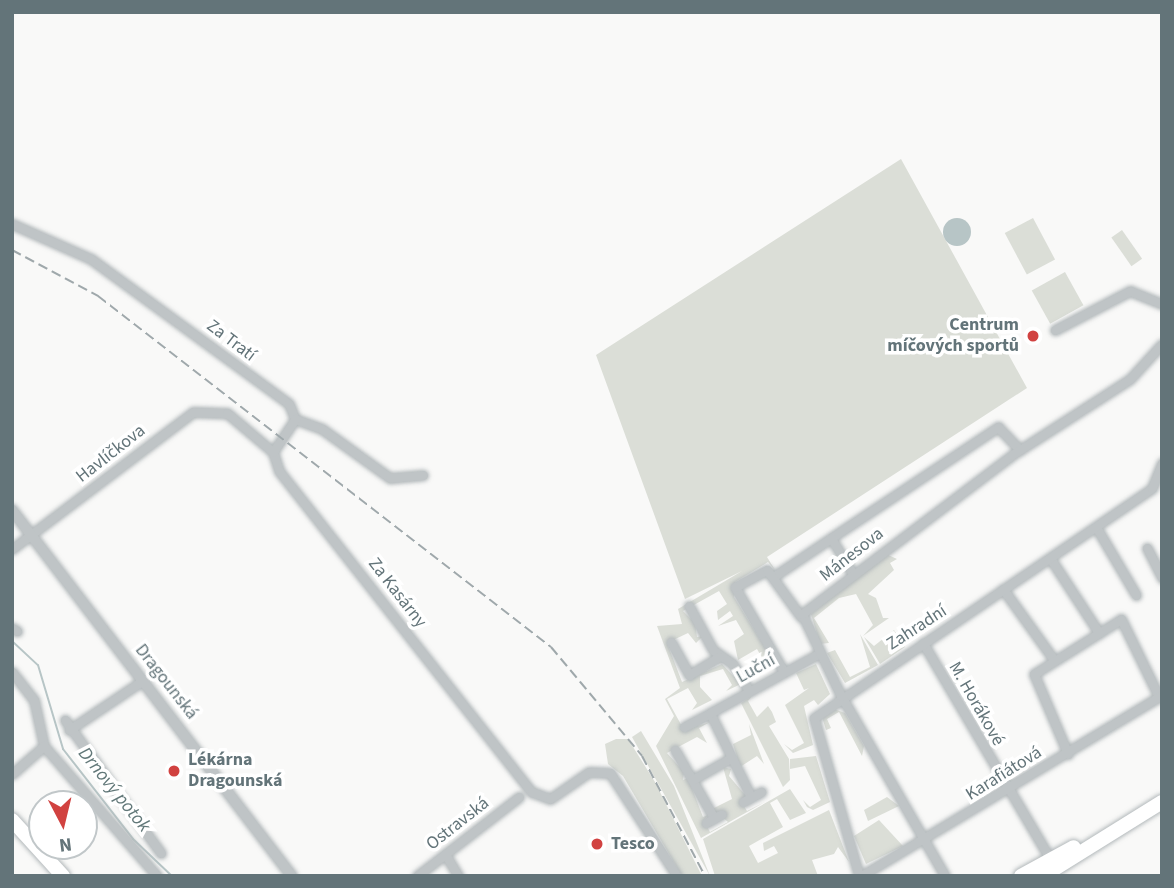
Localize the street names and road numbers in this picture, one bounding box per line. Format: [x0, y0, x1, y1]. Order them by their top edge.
street label: Za Tratí [202, 316, 260, 366]
street label: Havlíčkova [72, 420, 150, 488]
street label: Mánesova [816, 523, 888, 587]
street label: Za Kasárny [363, 554, 431, 632]
street label: Zahradní [883, 601, 951, 655]
street label: Dragounská [130, 640, 202, 724]
street label: Luční [733, 650, 779, 688]
street label: M. Horákové [943, 658, 1009, 750]
street label: Karafiátová [962, 742, 1046, 806]
street label: Ostravská [422, 793, 494, 855]

